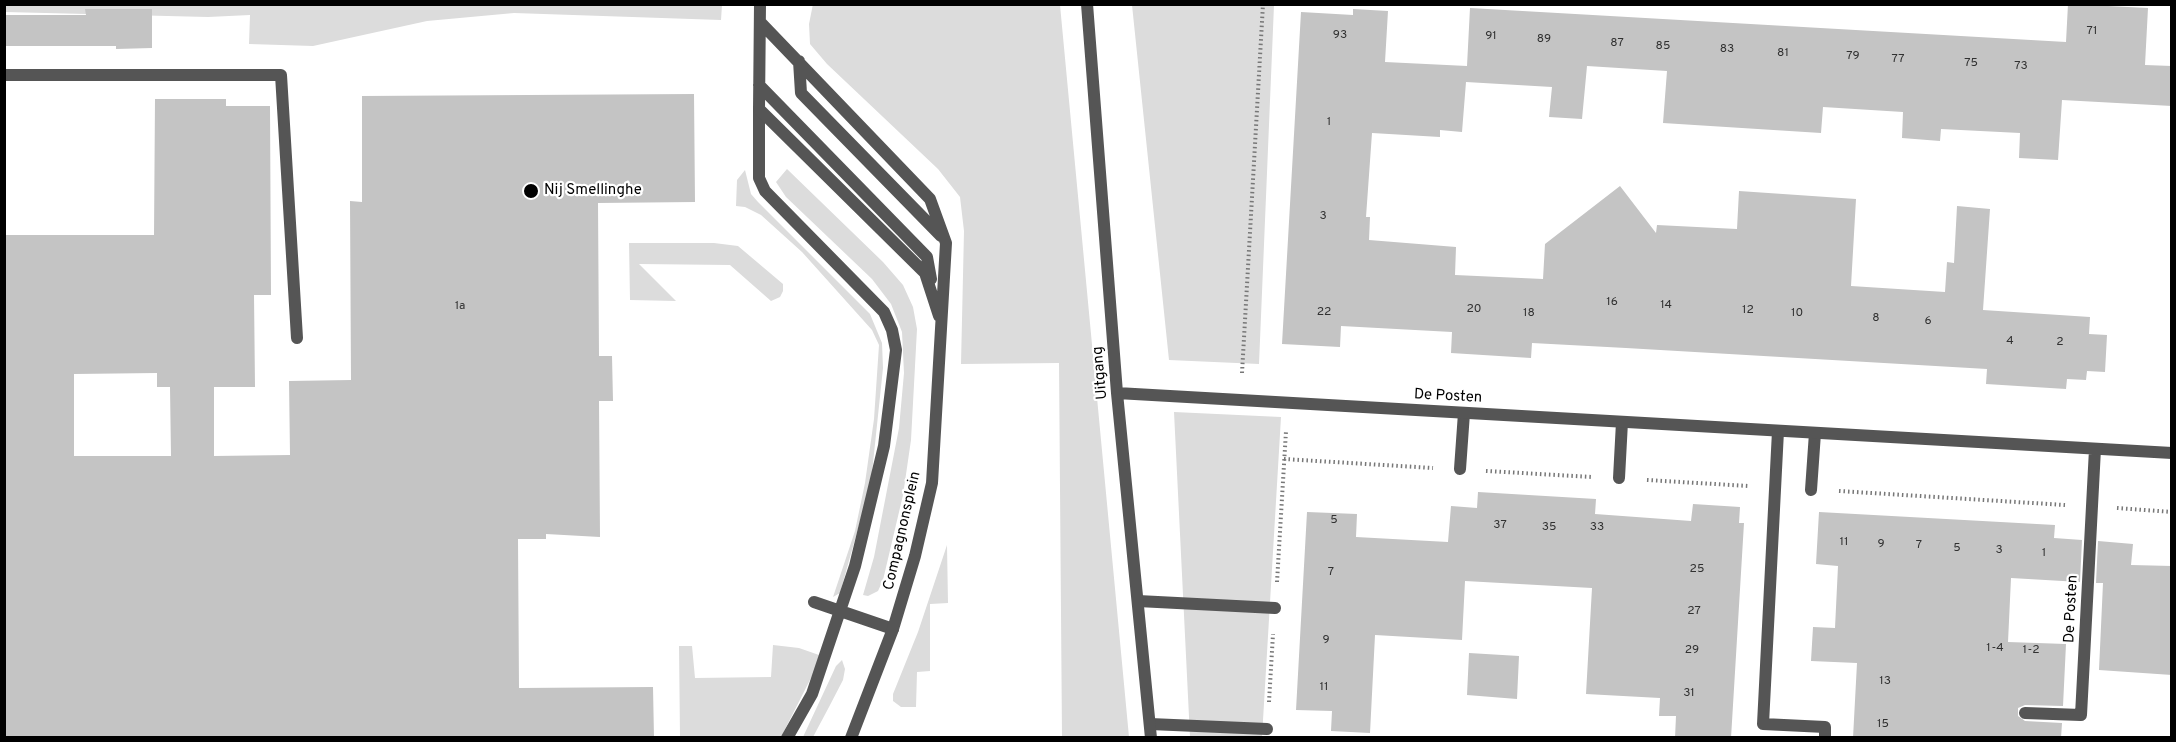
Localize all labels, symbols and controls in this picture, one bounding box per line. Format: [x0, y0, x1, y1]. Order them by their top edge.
house number: 71 [2087, 25, 2097, 39]
house number: 93 [1333, 29, 1347, 43]
house number: 91 [1485, 30, 1497, 44]
house number: 89 [1537, 33, 1551, 47]
house number: 87 [1610, 37, 1624, 51]
house number: 85 [1656, 40, 1670, 54]
house number: 83 [1720, 43, 1734, 57]
house number: 81 [1777, 47, 1789, 61]
house number: 79 [1846, 50, 1860, 64]
house number: 77 [1892, 53, 1904, 67]
house number: 75 [1964, 57, 1978, 71]
house number: 73 [2014, 60, 2028, 74]
house number: 1 [1327, 116, 1331, 130]
marker: Nij Smellinghe [522, 182, 540, 200]
place label: Nij Smellinghe [544, 182, 642, 200]
house number: 3 [1319, 210, 1327, 224]
house number: 16 [1606, 296, 1618, 310]
house number: 14 [1660, 299, 1672, 313]
house number: 1a [455, 300, 465, 314]
house number: 20 [1466, 303, 1482, 317]
house number: 12 [1742, 304, 1754, 318]
house number: 22 [1317, 306, 1331, 320]
house number: 18 [1523, 307, 1535, 321]
house number: 10 [1791, 307, 1803, 321]
house number: 8 [1872, 312, 1880, 326]
house number: 6 [1924, 315, 1932, 329]
house number: 4 [2006, 335, 2014, 349]
house number: 2 [2056, 336, 2064, 350]
street label: Uitgang [1090, 346, 1112, 400]
street label: De Posten [1413, 386, 1483, 408]
street label: Compagnonsplein [881, 470, 925, 592]
house number: 5 [1330, 514, 1338, 528]
house number: 37 [1493, 519, 1507, 533]
house number: 35 [1542, 521, 1556, 535]
house number: 33 [1590, 521, 1604, 535]
house number: 11 [1840, 536, 1848, 550]
house number: 9 [1877, 538, 1885, 552]
house number: 7 [1916, 539, 1922, 553]
house number: 5 [1953, 542, 1961, 556]
house number: 3 [1995, 544, 2003, 558]
house number: 1 [2042, 547, 2046, 561]
house number: 25 [1690, 563, 1704, 577]
house number: 7 [1328, 566, 1334, 580]
street label: De Posten [2061, 574, 2083, 644]
house number: 27 [1687, 605, 1701, 619]
house number: 9 [1322, 634, 1330, 648]
house number: 1-4 [1986, 642, 2004, 656]
house number: 29 [1685, 644, 1699, 658]
house number: 1-2 [2022, 644, 2040, 658]
house number: 13 [1879, 675, 1891, 689]
house number: 11 [1320, 681, 1328, 695]
house number: 31 [1683, 687, 1695, 701]
house number: 15 [1877, 718, 1889, 732]

